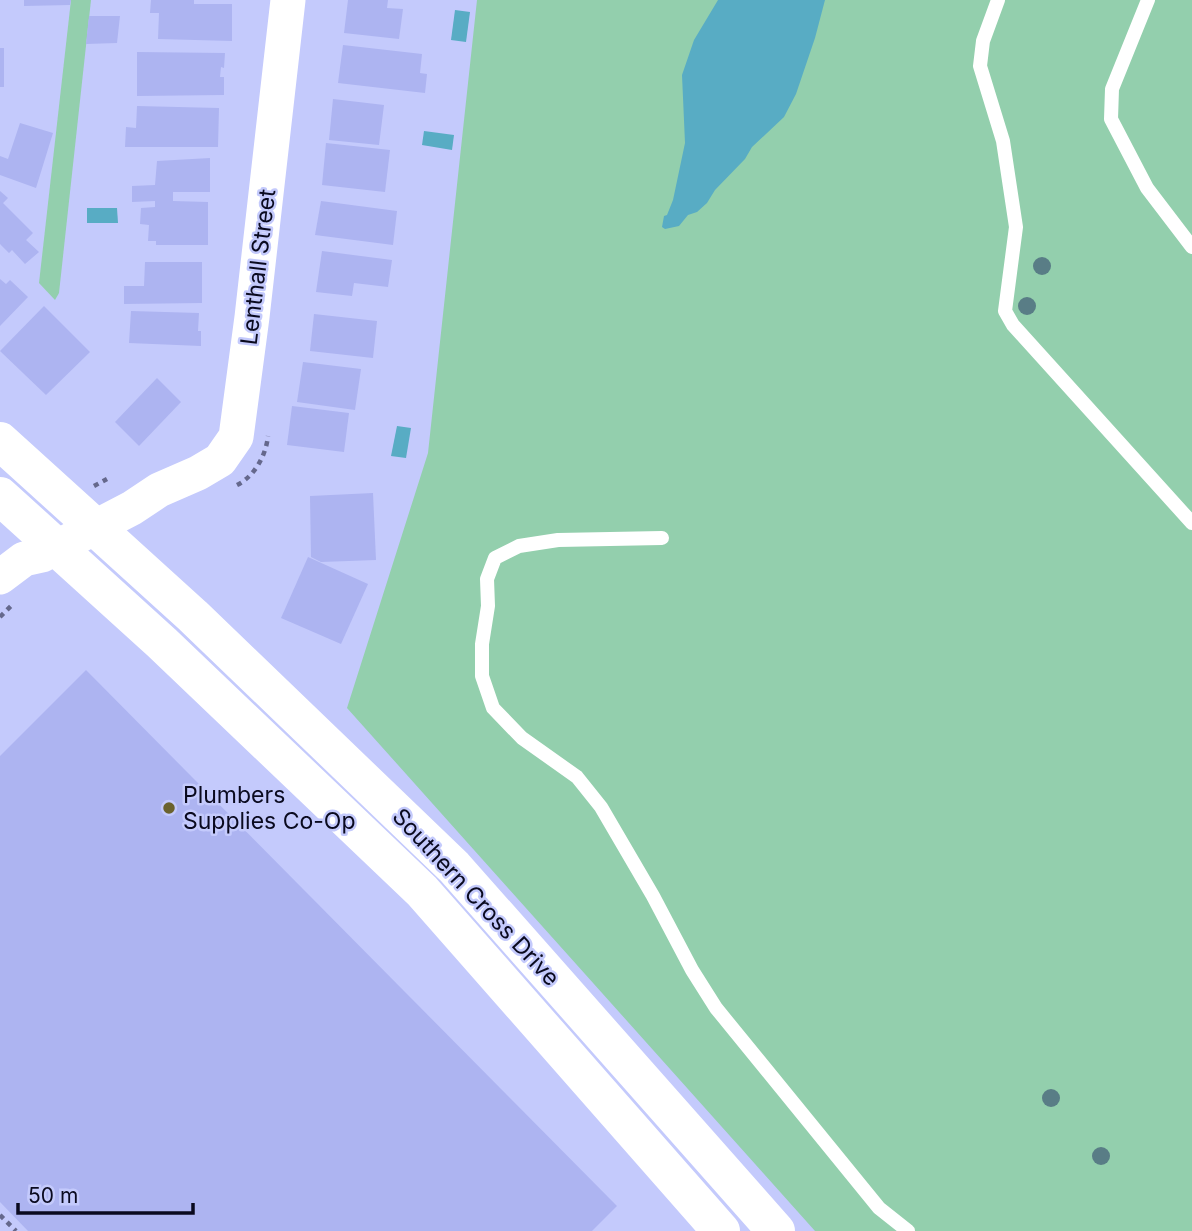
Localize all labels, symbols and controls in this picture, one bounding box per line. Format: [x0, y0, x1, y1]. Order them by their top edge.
street label: Lenthall Street [235, 187, 281, 346]
place label: Plumbers Supplies Co-Op [183, 781, 356, 835]
marker: Plumbers Supplies Co-Op [161, 800, 177, 816]
street label: Southern Cross Drive [386, 802, 566, 992]
scale bar [18, 1172, 192, 1216]
text: 50 m [28, 1183, 78, 1208]

